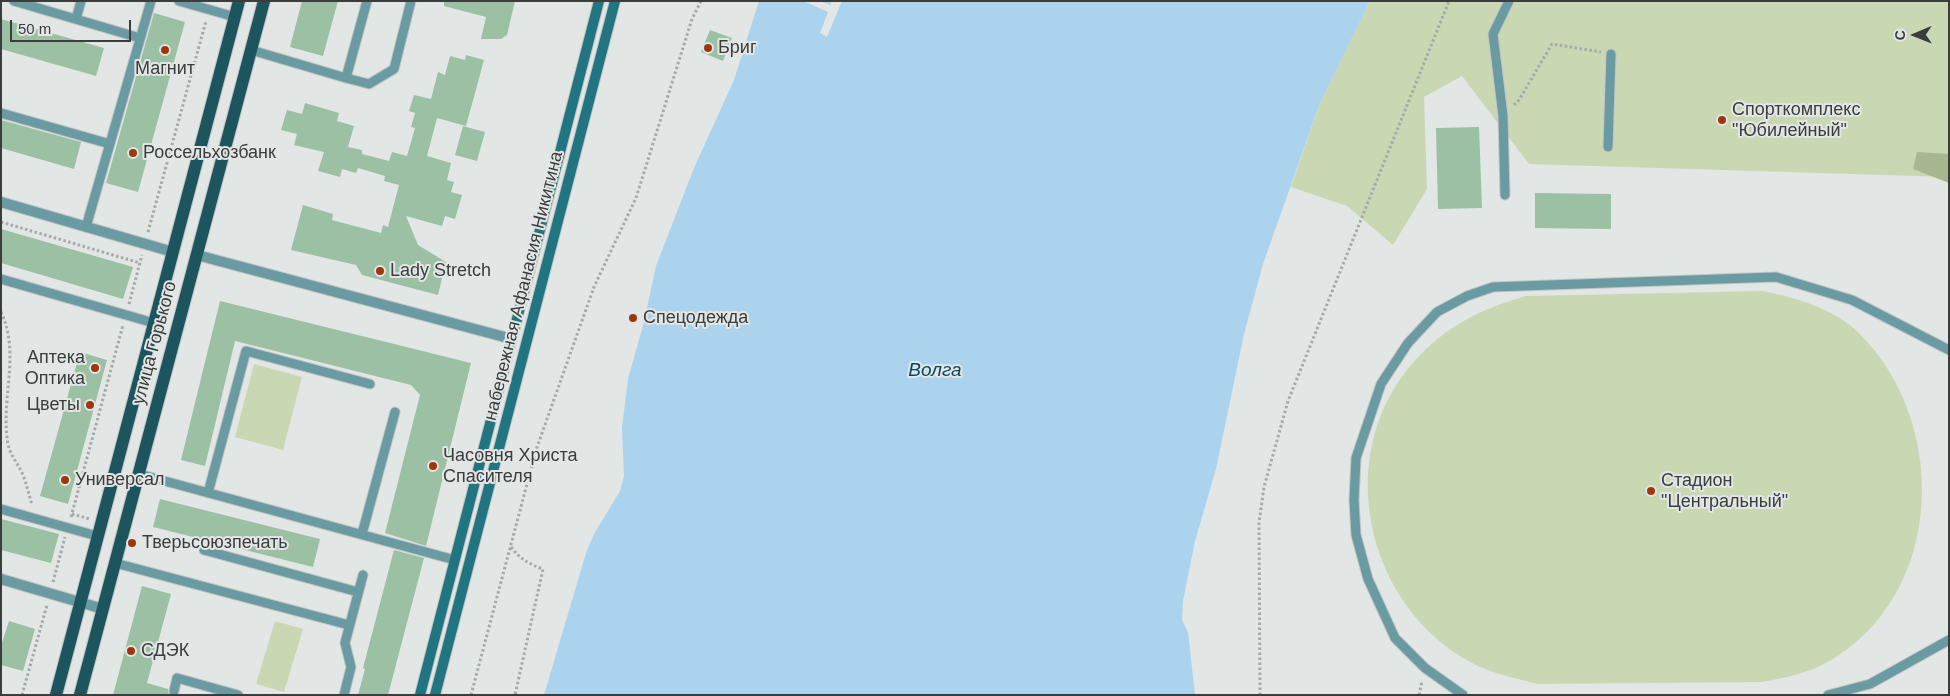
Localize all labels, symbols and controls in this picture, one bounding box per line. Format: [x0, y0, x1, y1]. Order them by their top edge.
scale bar [12, 10, 134, 42]
north arrow [1890, 10, 1940, 60]
text: 50 m [18, 20, 51, 37]
text: С [1892, 30, 1908, 40]
place label: Бриг [718, 37, 756, 59]
marker: Бриг [702, 42, 714, 54]
marker: Магнит [159, 44, 171, 56]
place label: Магнит [135, 58, 195, 80]
place label: Спорткомплекс "Юбилейный" [1732, 99, 1860, 142]
marker: Спорткомплекс "Юбилейный" [1716, 114, 1728, 126]
place label: Россельхозбанк [143, 142, 276, 164]
marker: Россельхозбанк [127, 147, 139, 159]
street label: набережная Афанасия Никитина [480, 149, 568, 423]
place label: Lady Stretch [390, 260, 491, 282]
marker: Lady Stretch [374, 265, 386, 277]
street label: улица Горького [128, 279, 182, 407]
place label: Спецодежда [643, 307, 748, 329]
marker: Спецодежда [627, 312, 639, 324]
place label: Аптека Оптика [25, 347, 85, 389]
water label: Волга [908, 360, 962, 382]
marker: Аптека Оптика [89, 362, 101, 374]
place label: Цветы [27, 394, 80, 416]
marker: Цветы [84, 399, 96, 411]
place label: Часовня Христа Спасителя [443, 445, 578, 488]
marker: Часовня Христа Спасителя [427, 460, 439, 472]
place label: Универсал [75, 469, 165, 491]
place label: Стадион "Центральный" [1661, 470, 1788, 512]
marker: Универсал [59, 474, 71, 486]
marker: Стадион "Центральный" [1645, 485, 1657, 497]
place label: Тверьсоюзпечать [142, 532, 288, 554]
marker: Тверьсоюзпечать [126, 537, 138, 549]
place label: СДЭК [141, 640, 189, 662]
marker: СДЭК [125, 645, 137, 657]

